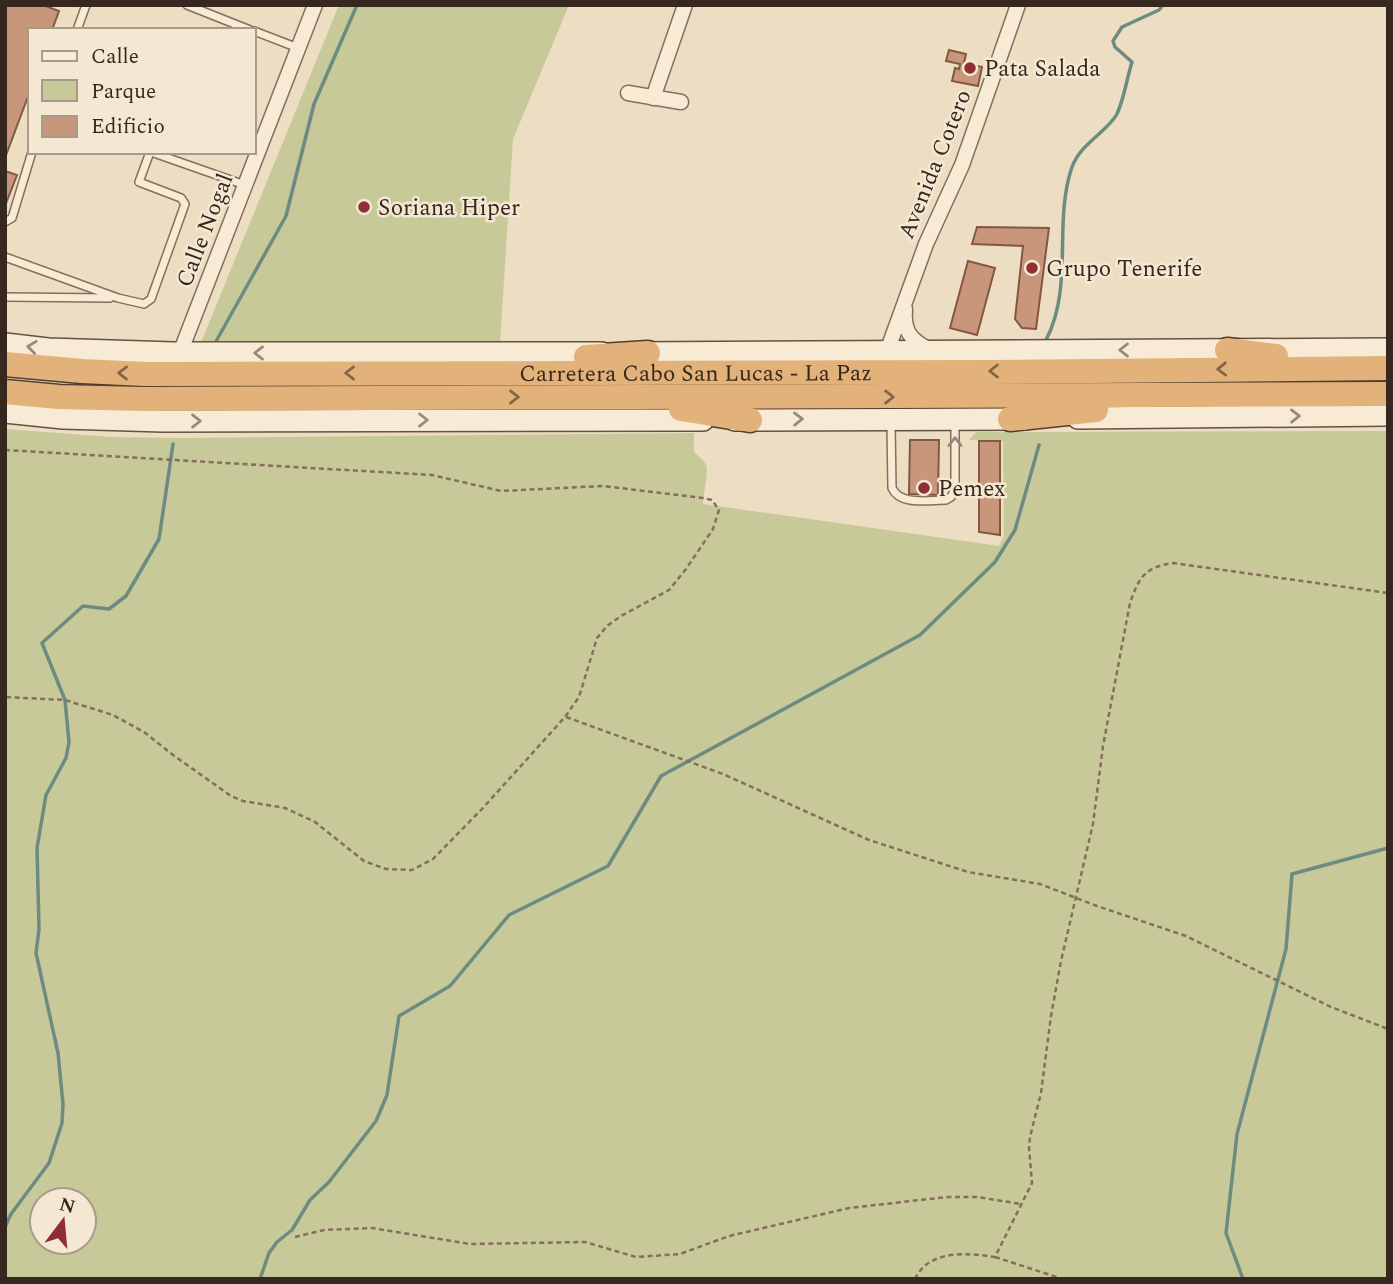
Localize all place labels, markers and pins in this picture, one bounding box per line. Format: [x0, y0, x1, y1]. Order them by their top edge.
place label: Pata Salada [984, 52, 1101, 87]
marker: Pata Salada [962, 60, 978, 76]
place label: Soriana Hiper [378, 191, 520, 226]
marker: Soriana Hiper [356, 199, 372, 215]
place label: Grupo Tenerife [1046, 252, 1202, 287]
marker: Grupo Tenerife [1024, 260, 1040, 276]
place label: Pemex [938, 472, 1005, 507]
marker: Pemex [916, 480, 932, 496]

